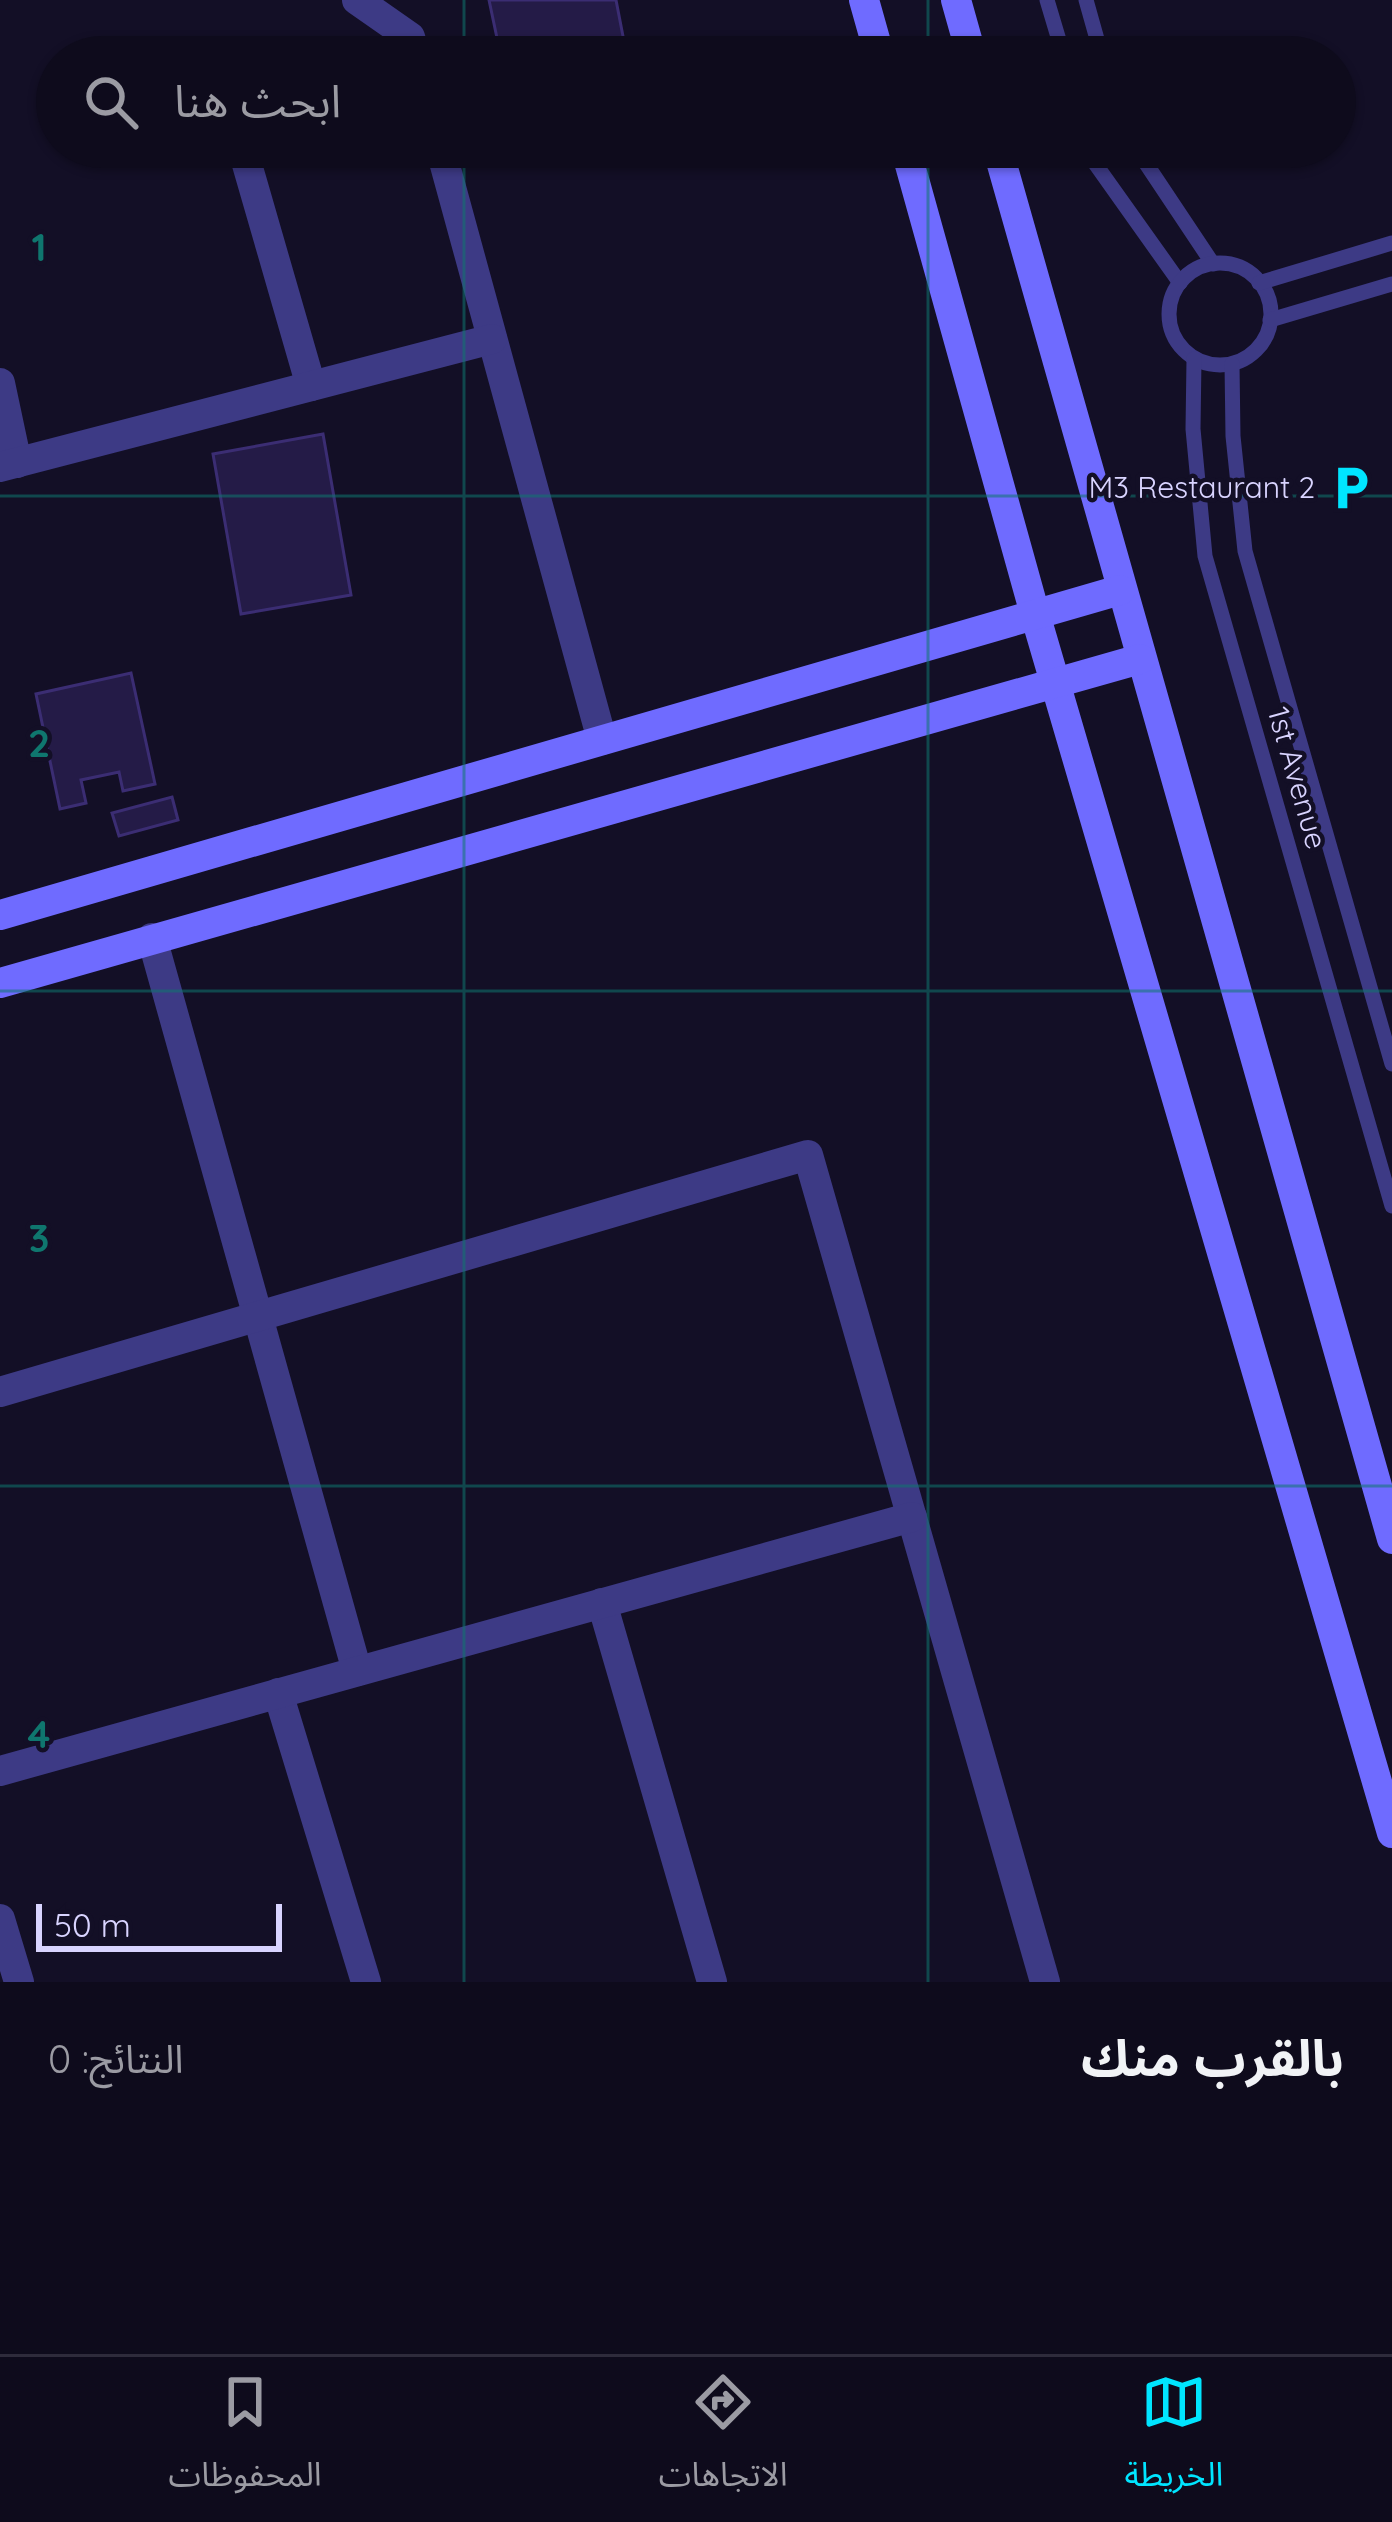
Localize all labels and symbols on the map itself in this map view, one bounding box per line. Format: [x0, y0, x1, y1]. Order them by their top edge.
text: 1 [31, 222, 47, 271]
parking icon: M3 Restaurant 2 [1326, 463, 1376, 513]
place label: M3 Restaurant 2 [1089, 468, 1315, 506]
street label: 1st Avenue [1260, 702, 1336, 853]
text: 2 [28, 718, 50, 767]
text: 3 [29, 1213, 49, 1262]
text: 4 [28, 1709, 50, 1758]
scale bar [36, 1898, 282, 1951]

